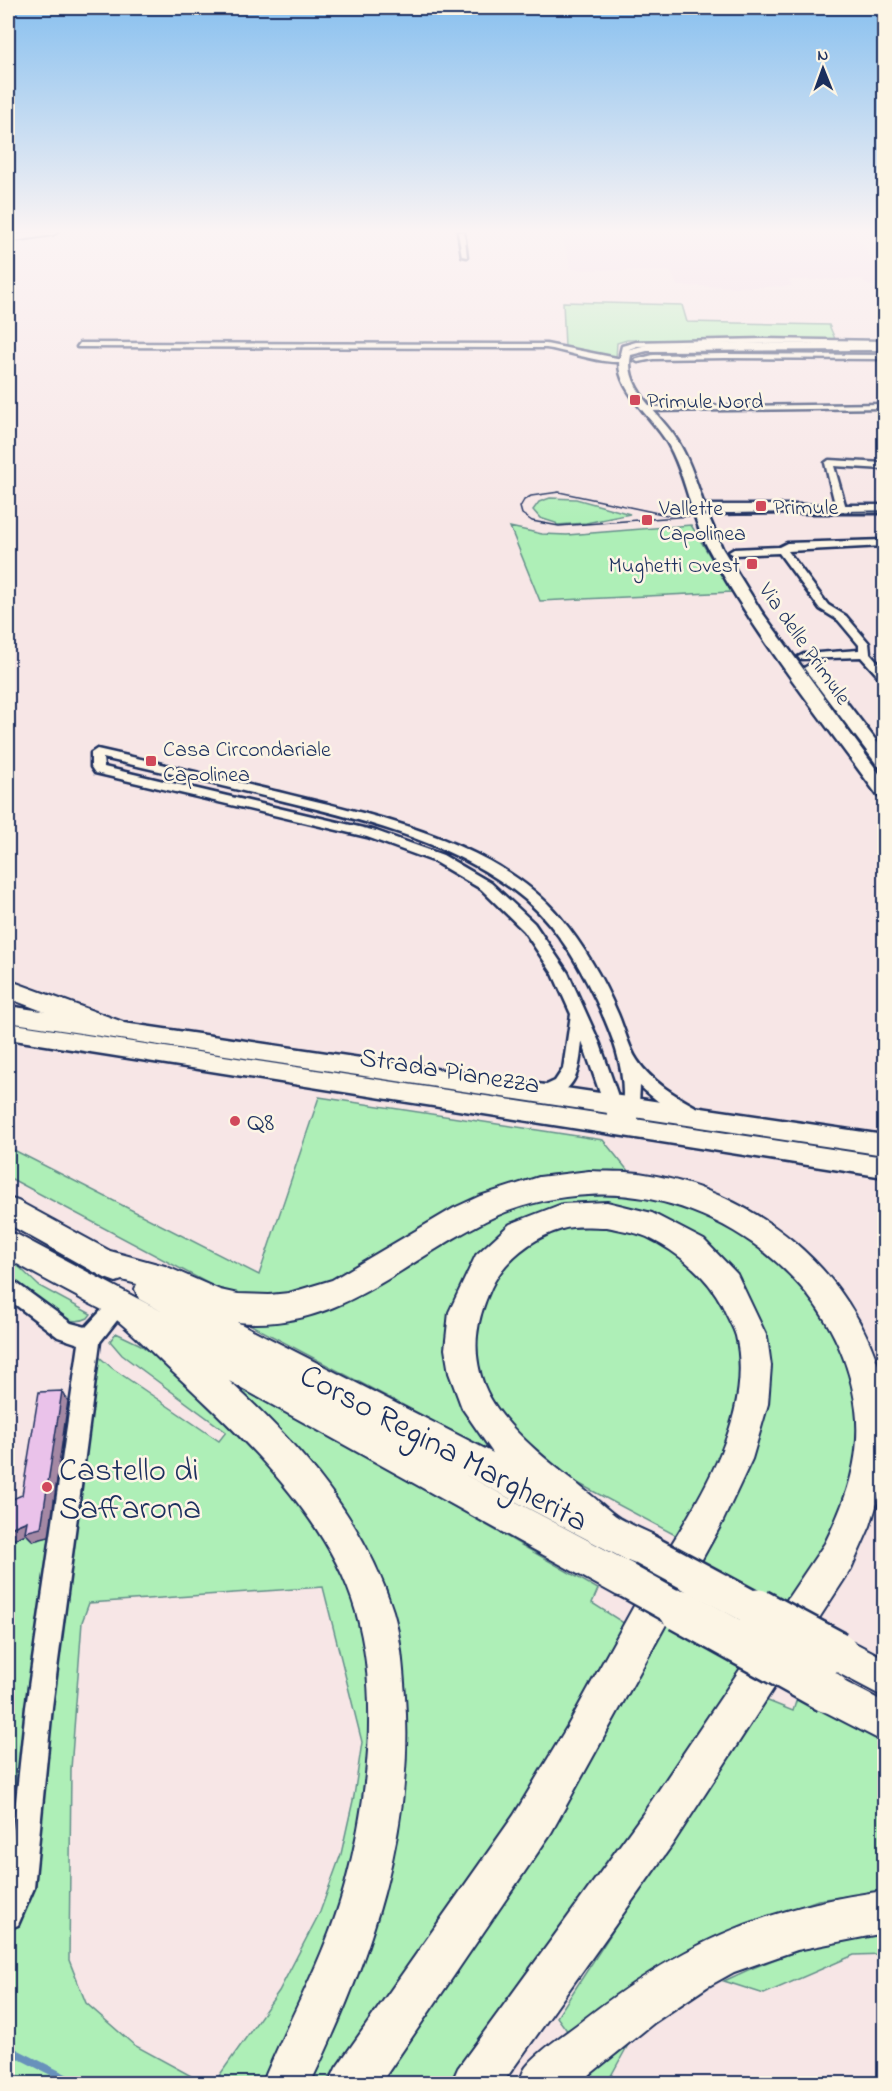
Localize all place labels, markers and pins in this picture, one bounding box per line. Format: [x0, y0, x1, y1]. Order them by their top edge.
place label: Primule Nord [647, 387, 763, 419]
marker: Primule Nord [628, 393, 642, 407]
place label: Primule [773, 493, 838, 525]
place label: Vallette Capolinea [658, 494, 746, 551]
marker: Primule [754, 499, 768, 513]
marker: Vallette Capolinea [640, 513, 654, 527]
place label: Mughetti Ovest [609, 551, 741, 584]
marker: Mughetti Ovest [745, 557, 759, 571]
place label: Casa Circondariale Capolinea [163, 735, 331, 792]
marker: Casa Circondariale Capolinea [144, 754, 158, 768]
place label: Q8 [247, 1104, 275, 1143]
marker: Q8 [228, 1114, 242, 1128]
place label: Castello di Saffarona [59, 1448, 201, 1534]
marker: Castello di Saffarona [40, 1480, 54, 1494]

